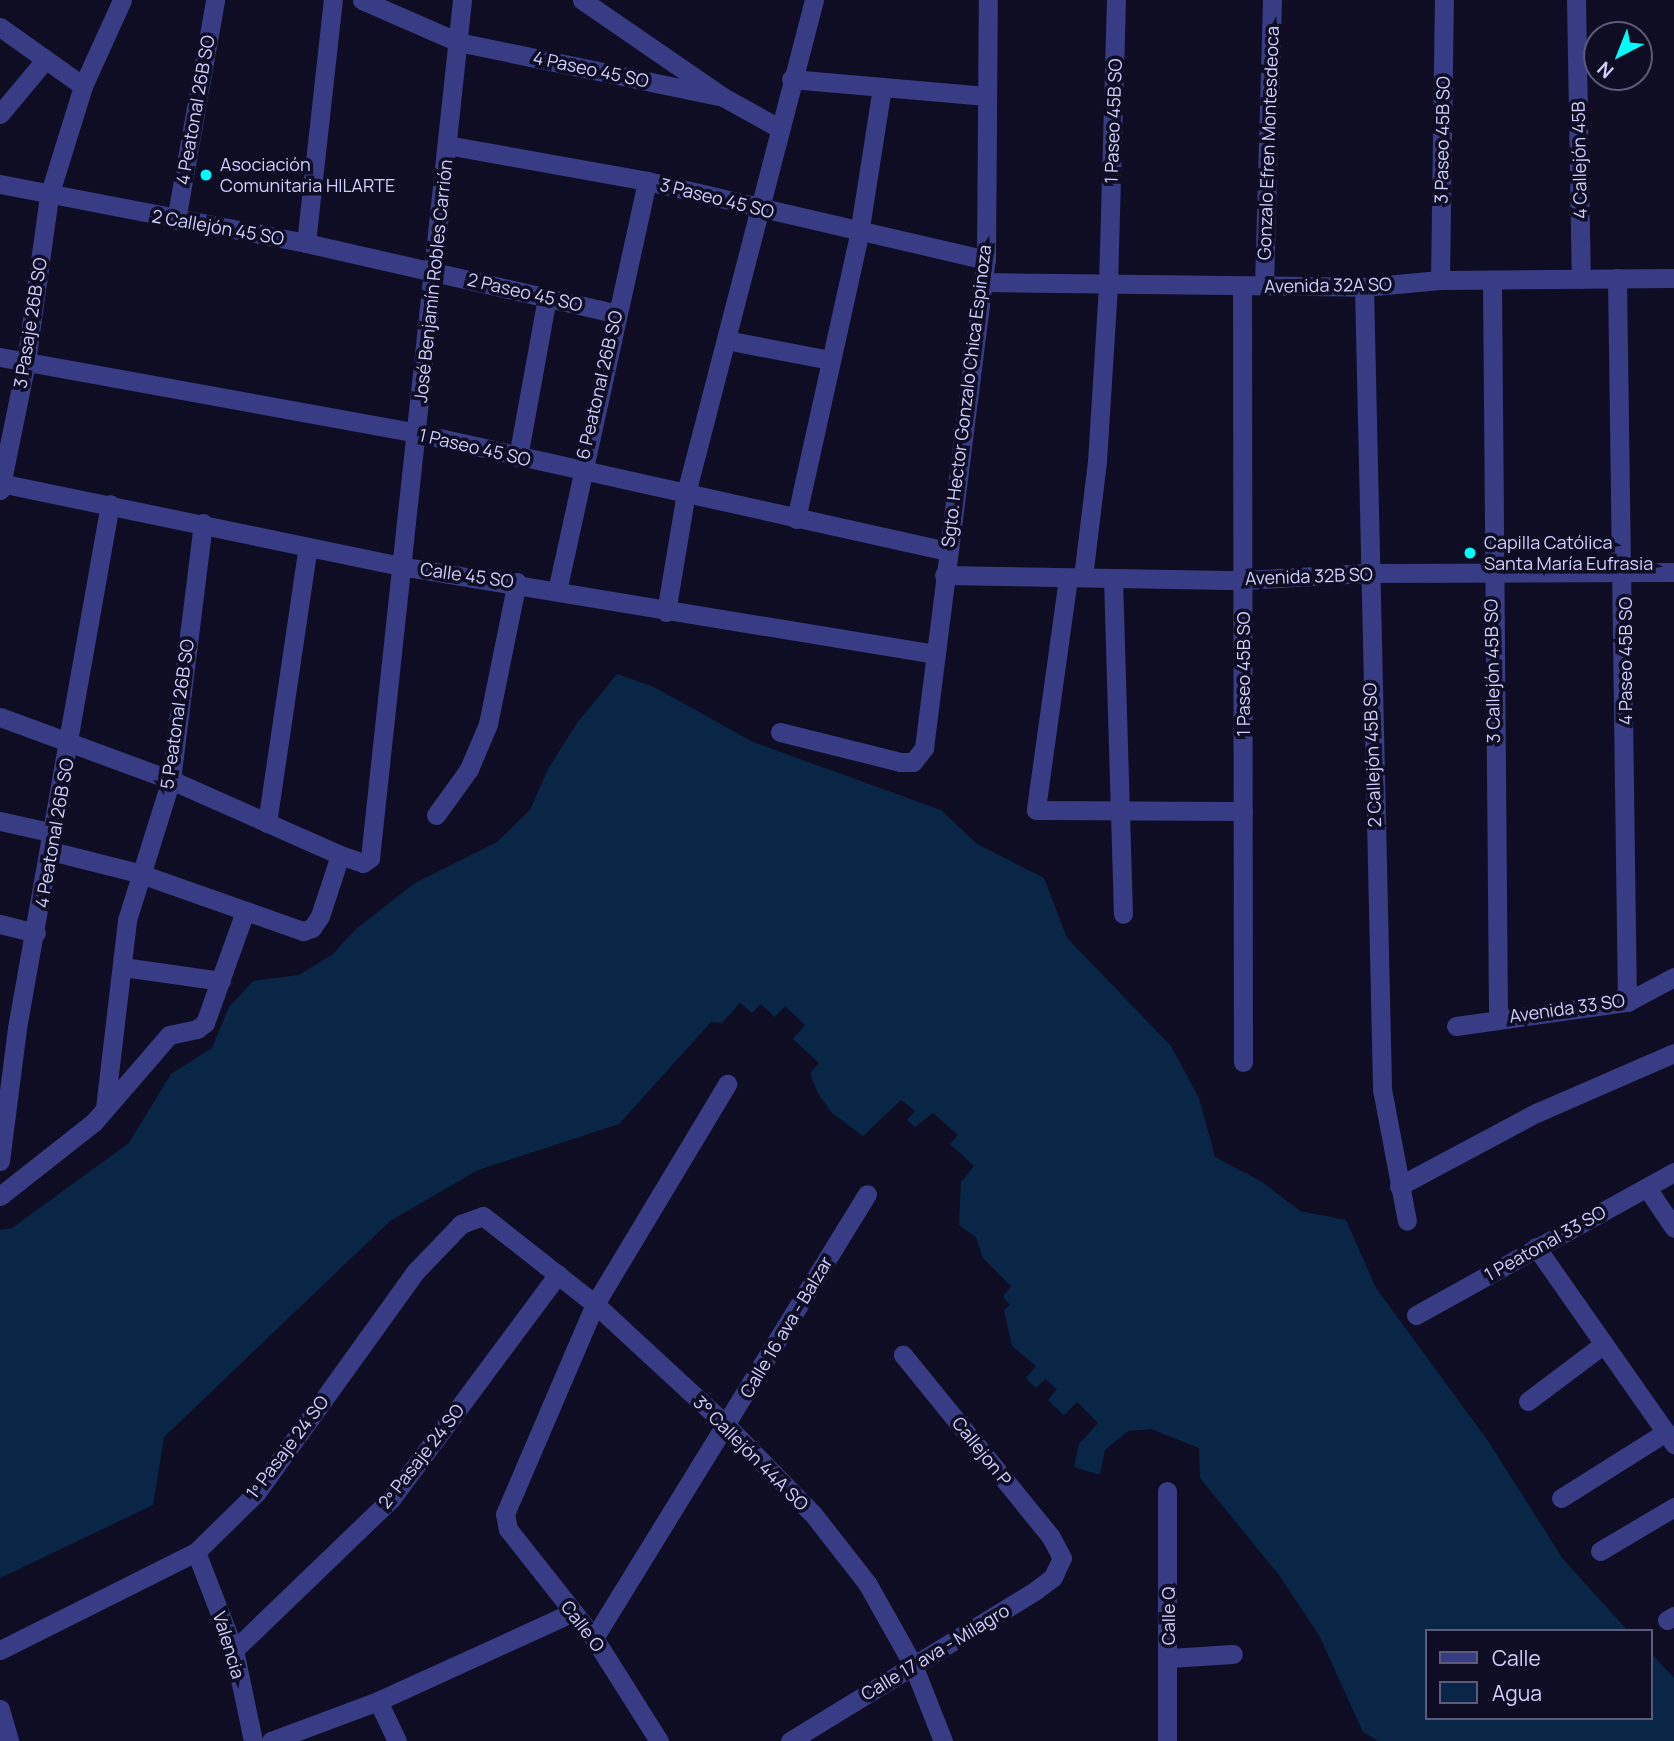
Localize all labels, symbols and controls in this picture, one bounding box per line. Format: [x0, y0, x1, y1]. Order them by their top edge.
north arrow [1583, 21, 1653, 91]
street label: Gonzalo Efren Montesdeoca [1253, 26, 1283, 260]
street label: 4 Peatonal 26B SO [171, 34, 219, 186]
street label: 4 Paseo 45 SO [531, 46, 651, 92]
text: N [1592, 56, 1619, 84]
street label: 1 Paseo 45B SO [1100, 58, 1126, 184]
street label: 3 Paseo 45B SO [1430, 76, 1454, 204]
street label: 4 Callejón 45B [1567, 101, 1591, 219]
place label: Asociación Comunitaria HILARTE [220, 154, 395, 196]
street label: José Benjamín Robles Carrión [409, 158, 457, 404]
marker: Asociación Comunitaria HILARTE [198, 167, 214, 183]
street label: 3 Paseo 45 SO [658, 173, 776, 223]
street label: 2 Callejón 45 SO [150, 205, 286, 249]
street label: Sgto. Hector Gonzalo Chica Espinoza [937, 243, 995, 549]
street label: 3 Pasaje 26B SO [9, 256, 51, 390]
street label: 2 Paseo 45 SO [465, 268, 585, 316]
street label: Avenida 32A SO [1264, 273, 1392, 297]
street label: 6 Peatonal 26B SO [571, 308, 627, 462]
street label: 1 Paseo 45 SO [417, 424, 533, 470]
place label: Capilla Católica Santa María Eufrasia [1484, 532, 1653, 574]
marker: Capilla Católica Santa María Eufrasia [1462, 545, 1478, 561]
street label: Calle 45 SO [419, 558, 515, 592]
street label: Avenida 32B SO [1245, 563, 1373, 589]
street label: 4 Paseo 45B SO [1614, 597, 1636, 725]
street label: 3 Callejón 45B SO [1480, 599, 1504, 743]
street label: 1 Paseo 45B SO [1232, 611, 1254, 737]
street label: 5 Peatonal 26B SO [156, 638, 198, 790]
street label: 2 Callejón 45B SO [1359, 682, 1385, 828]
street label: 4 Peatonal 26B SO [30, 757, 78, 909]
street label: Avenida 33 SO [1508, 989, 1626, 1027]
street label: 1 Peatonal 33 SO [1481, 1201, 1609, 1285]
street label: Calle 16 ava - Balzar [735, 1252, 837, 1402]
street label: 1º Pasaje 24 SO [241, 1391, 333, 1503]
street label: 3° Callejón 44A SO [689, 1391, 813, 1515]
street label: 2º Pasaje 24 SO [373, 1399, 469, 1513]
street label: Callejon P [948, 1412, 1016, 1490]
street label: Calle Q [1157, 1587, 1179, 1645]
street label: Calle O [557, 1596, 609, 1656]
street label: Calle 17 ava - Milagro [857, 1599, 1013, 1705]
street label: Valencia [209, 1609, 249, 1681]
legend [1426, 1629, 1653, 1720]
text: Calle [1492, 1644, 1541, 1672]
text: Agua [1492, 1679, 1542, 1707]

